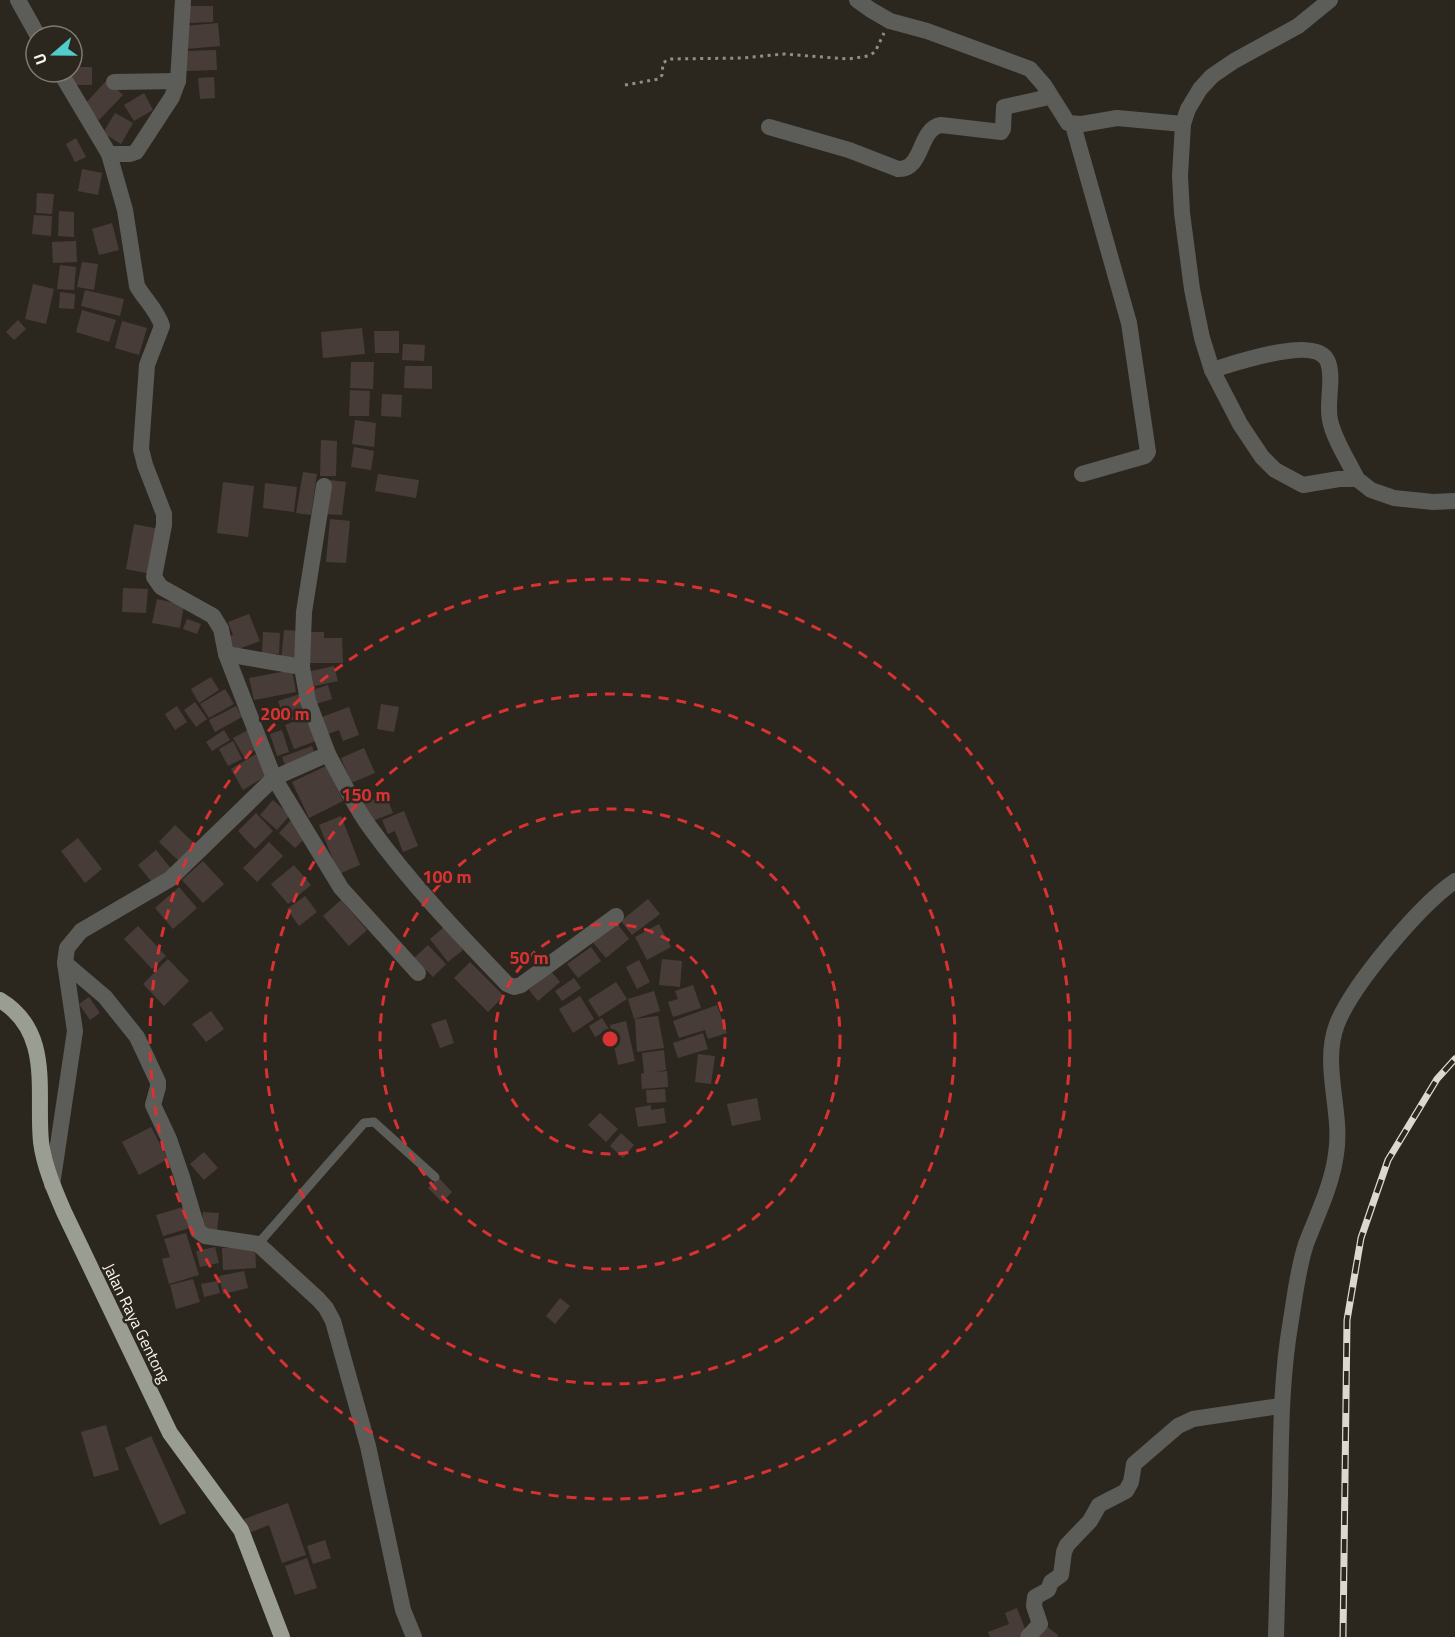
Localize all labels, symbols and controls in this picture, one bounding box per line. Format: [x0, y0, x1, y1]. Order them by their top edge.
north arrow [24, 24, 84, 84]
text: U [27, 50, 53, 68]
text: 200 m [260, 700, 310, 727]
text: 150 m [341, 781, 391, 808]
text: 100 m [422, 863, 472, 890]
text: 50 m [509, 944, 549, 971]
centre of rings [600, 1029, 620, 1049]
street label: Jalan Raya Gentong [98, 1259, 176, 1387]

